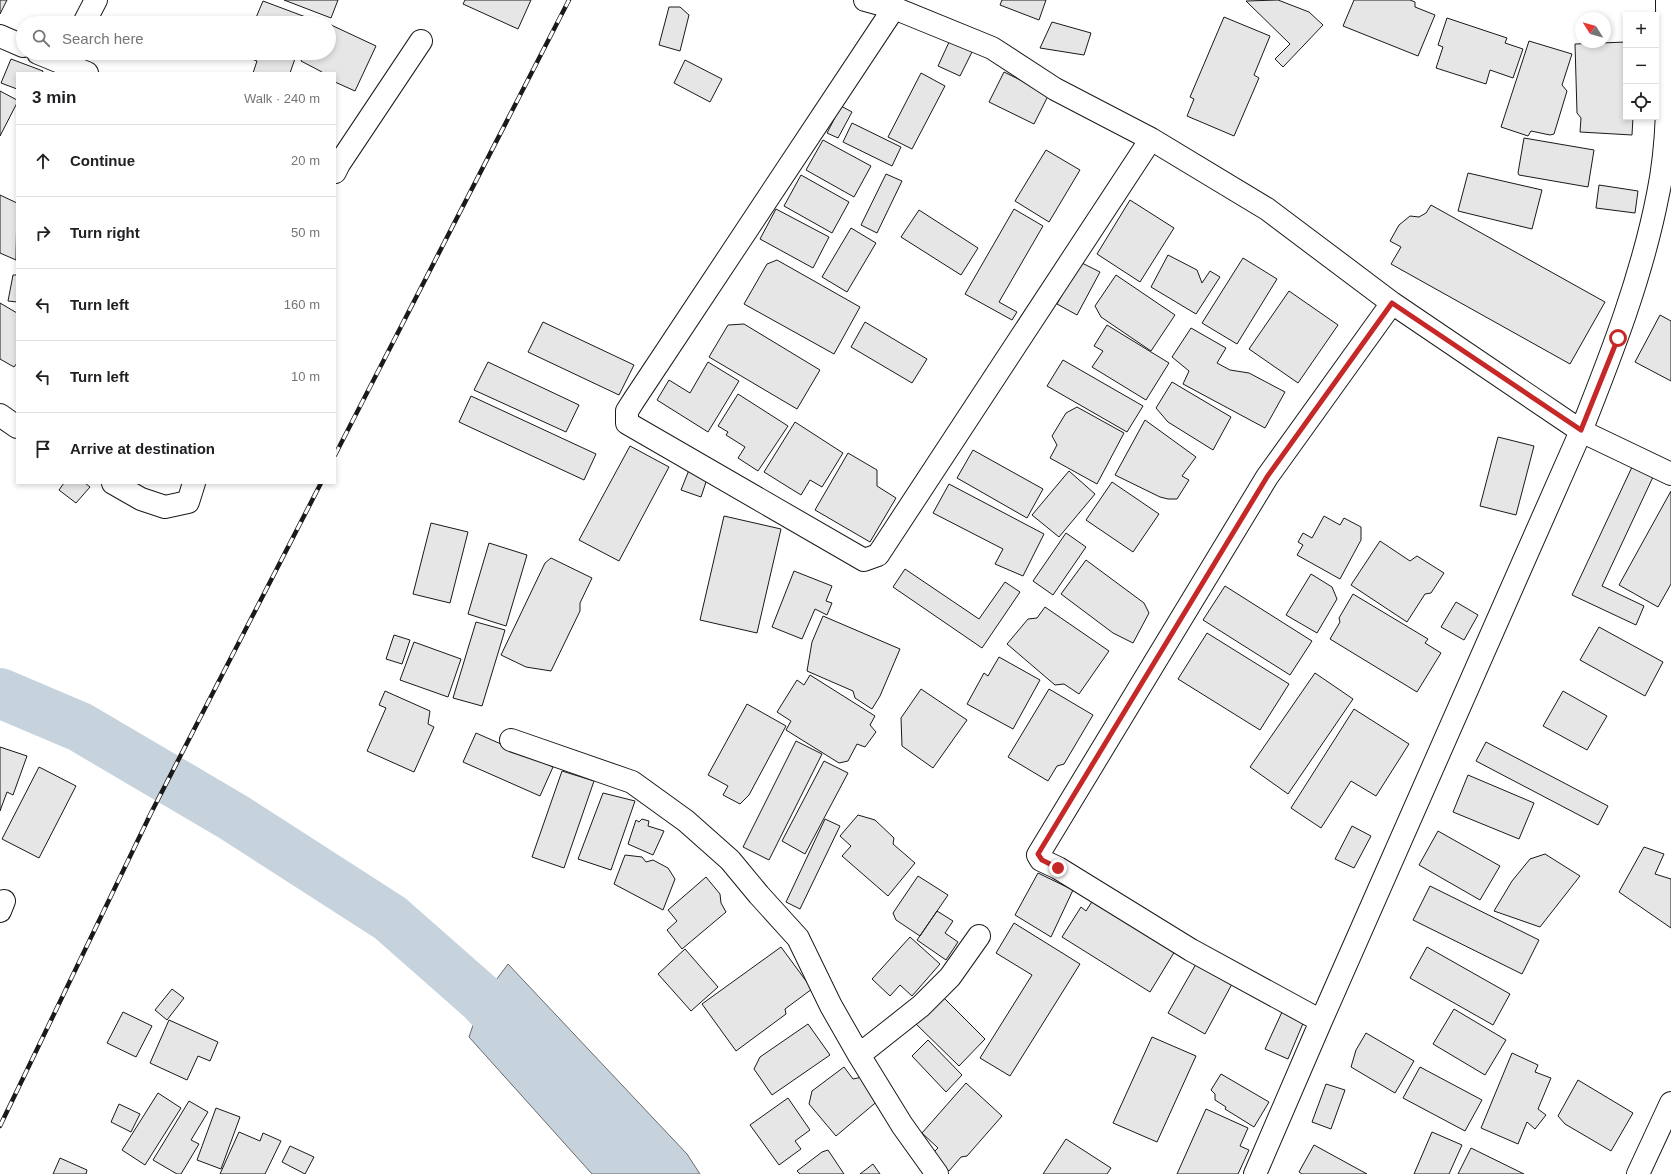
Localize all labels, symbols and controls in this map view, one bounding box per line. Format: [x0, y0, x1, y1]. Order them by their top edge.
north arrow [1575, 12, 1611, 48]
map controls [1623, 12, 1659, 120]
button: + [1623, 12, 1659, 48]
search box [16, 16, 336, 60]
icon: search [30, 27, 52, 49]
text: Search here [62, 30, 144, 47]
button: − [1623, 48, 1659, 84]
button: locate [1623, 84, 1659, 120]
text: 3 min [32, 88, 76, 107]
text: Walk · 240 m [244, 91, 320, 106]
icon: ahead [32, 150, 54, 172]
text: Continue [70, 152, 135, 169]
text: 20 m [291, 153, 320, 168]
icon: right [32, 222, 54, 244]
text: Turn right [70, 224, 140, 241]
text: 50 m [291, 225, 320, 240]
icon: left [32, 294, 54, 316]
text: Turn left [70, 296, 129, 313]
text: 160 m [284, 297, 320, 312]
route start [1609, 329, 1627, 347]
icon: left [32, 366, 54, 388]
text: Turn left [70, 368, 129, 385]
text: 10 m [291, 369, 320, 384]
icon: arrive [32, 438, 54, 460]
text: Arrive at destination [70, 440, 215, 457]
route end [1049, 859, 1067, 877]

